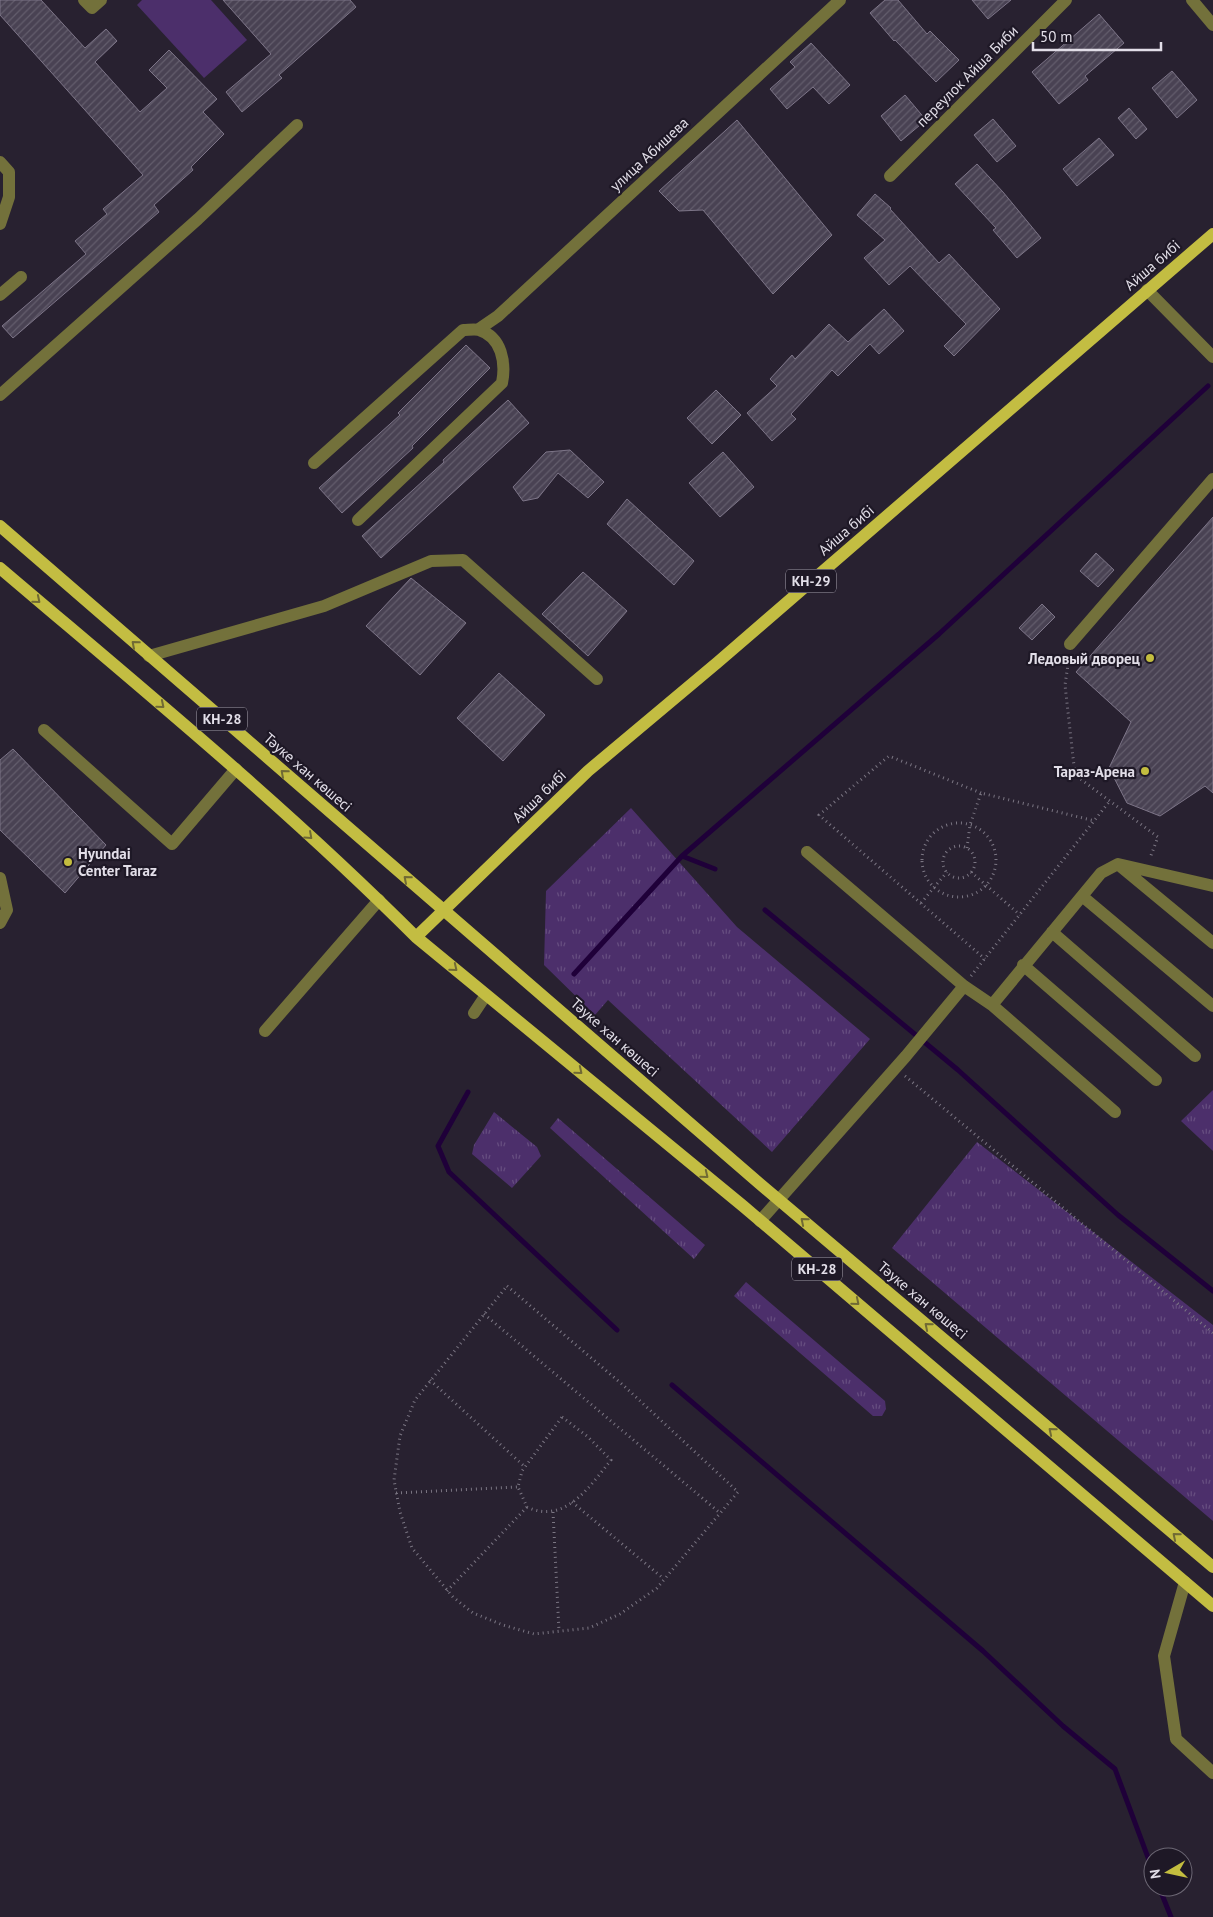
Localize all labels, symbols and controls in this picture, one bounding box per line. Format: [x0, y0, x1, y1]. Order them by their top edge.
scale bar [1033, 20, 1160, 52]
street label: переулок Айша Биби [912, 21, 1022, 131]
text: 50 m [1040, 27, 1073, 46]
street label: улица Абишева [606, 113, 692, 195]
street label: Айша бибі [1120, 236, 1184, 294]
street label: Айша бибі [814, 501, 878, 559]
road number: КН-29 [786, 570, 836, 592]
one-way arrow [31, 594, 40, 602]
one-way arrow [132, 641, 141, 649]
place label: Ледовый дворец [1027, 649, 1141, 668]
marker: Ледовый дворец [1144, 652, 1156, 664]
one-way arrow [155, 699, 164, 708]
road number: КН-28 [197, 708, 247, 731]
street label: Тәуке хан көшесі [260, 728, 356, 816]
place label: Тараз-Арена [1054, 762, 1135, 781]
marker: Тараз-Арена [1139, 765, 1151, 777]
street label: Айша бибі [508, 766, 570, 826]
one-way arrow [281, 770, 290, 779]
one-way arrow [303, 830, 312, 839]
place label: Hyundai Center Taraz [78, 844, 157, 880]
marker: Hyundai Center Taraz [62, 856, 74, 868]
one-way arrow [404, 876, 413, 885]
one-way arrow [448, 963, 457, 972]
street label: Тәуке хан көшесі [567, 993, 663, 1081]
one-way arrow [573, 1066, 582, 1074]
one-way arrow [699, 1169, 708, 1178]
one-way arrow [801, 1218, 810, 1226]
street label: Тәуке хан көшесі [874, 1257, 972, 1343]
road number: КН-28 [792, 1258, 842, 1280]
one-way arrow [850, 1296, 859, 1304]
one-way arrow [925, 1323, 934, 1331]
one-way arrow [1048, 1428, 1057, 1437]
one-way arrow [1172, 1533, 1181, 1542]
north arrow [1143, 1847, 1193, 1897]
text: N [1146, 1868, 1165, 1880]

